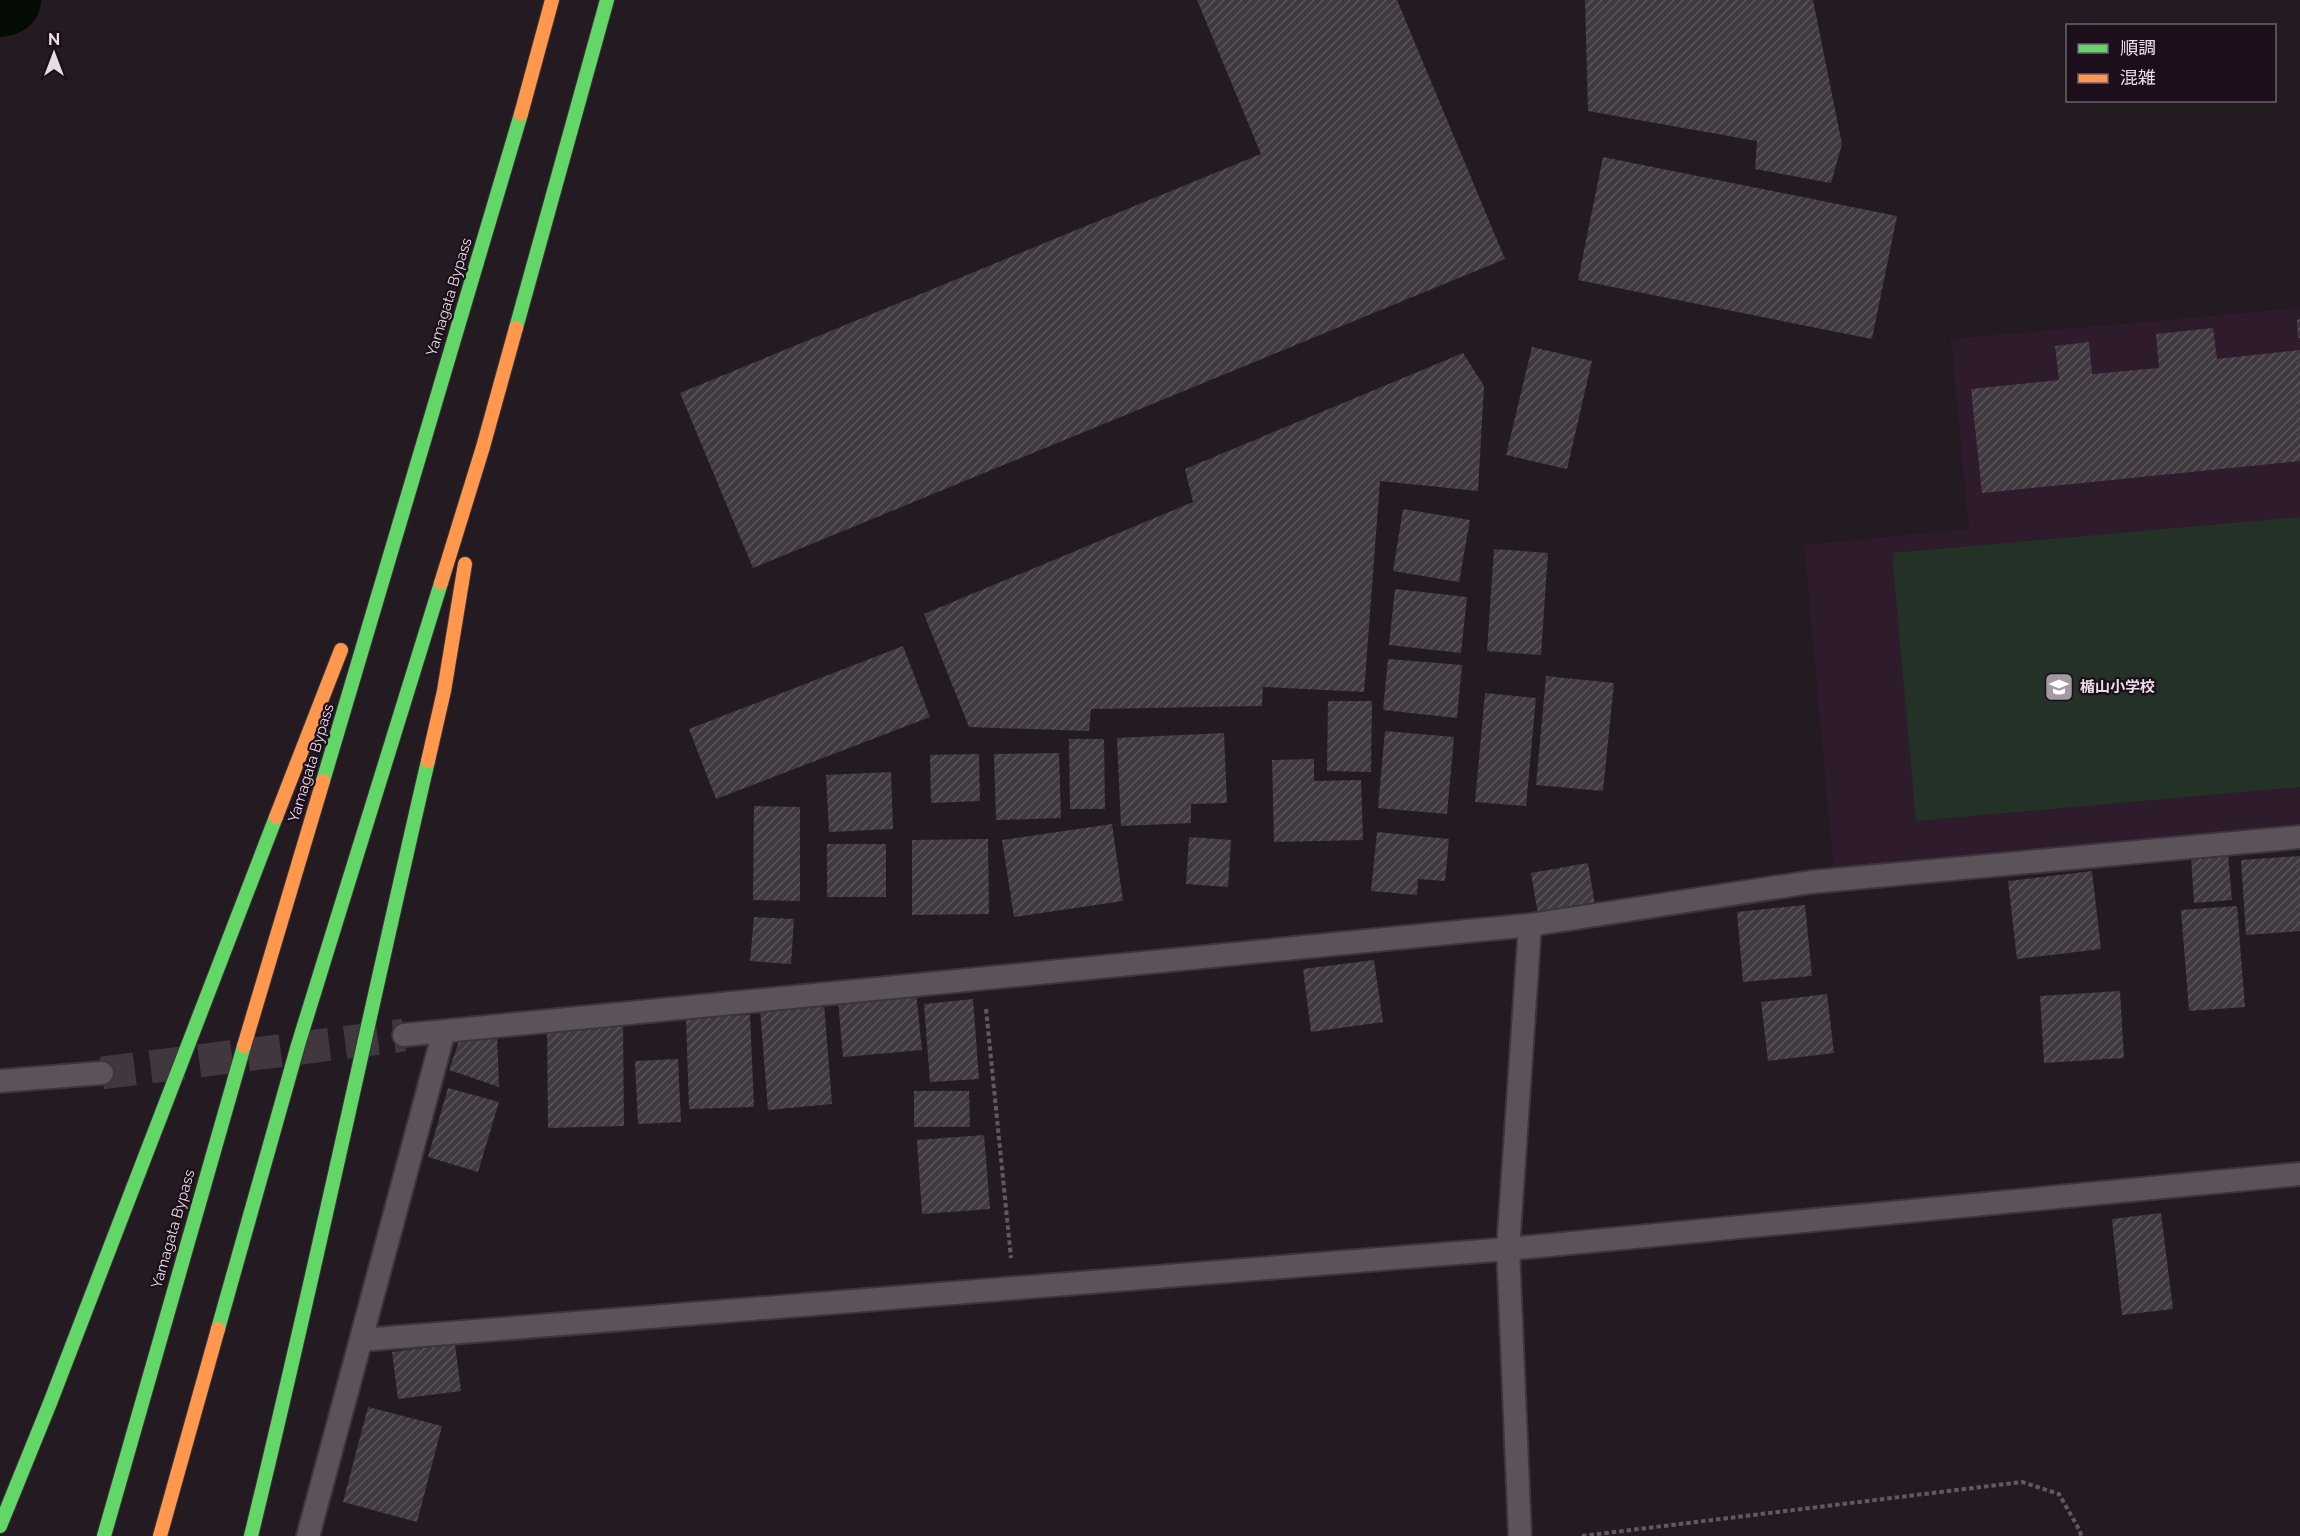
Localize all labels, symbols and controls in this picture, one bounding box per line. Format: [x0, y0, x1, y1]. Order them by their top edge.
north arrow [24, 24, 84, 84]
legend [2066, 24, 2276, 102]
text: N [48, 30, 60, 49]
text: 順調 [2120, 37, 2156, 58]
text: 混雑 [2120, 67, 2156, 88]
street label: Yamagata Bypass [422, 236, 476, 358]
school or university icon: 楯山小学校 [2043, 671, 2075, 703]
place label: 楯山小学校 [2080, 678, 2155, 696]
street label: Yamagata Bypass [284, 702, 338, 824]
street label: Yamagata Bypass [147, 1167, 199, 1291]

